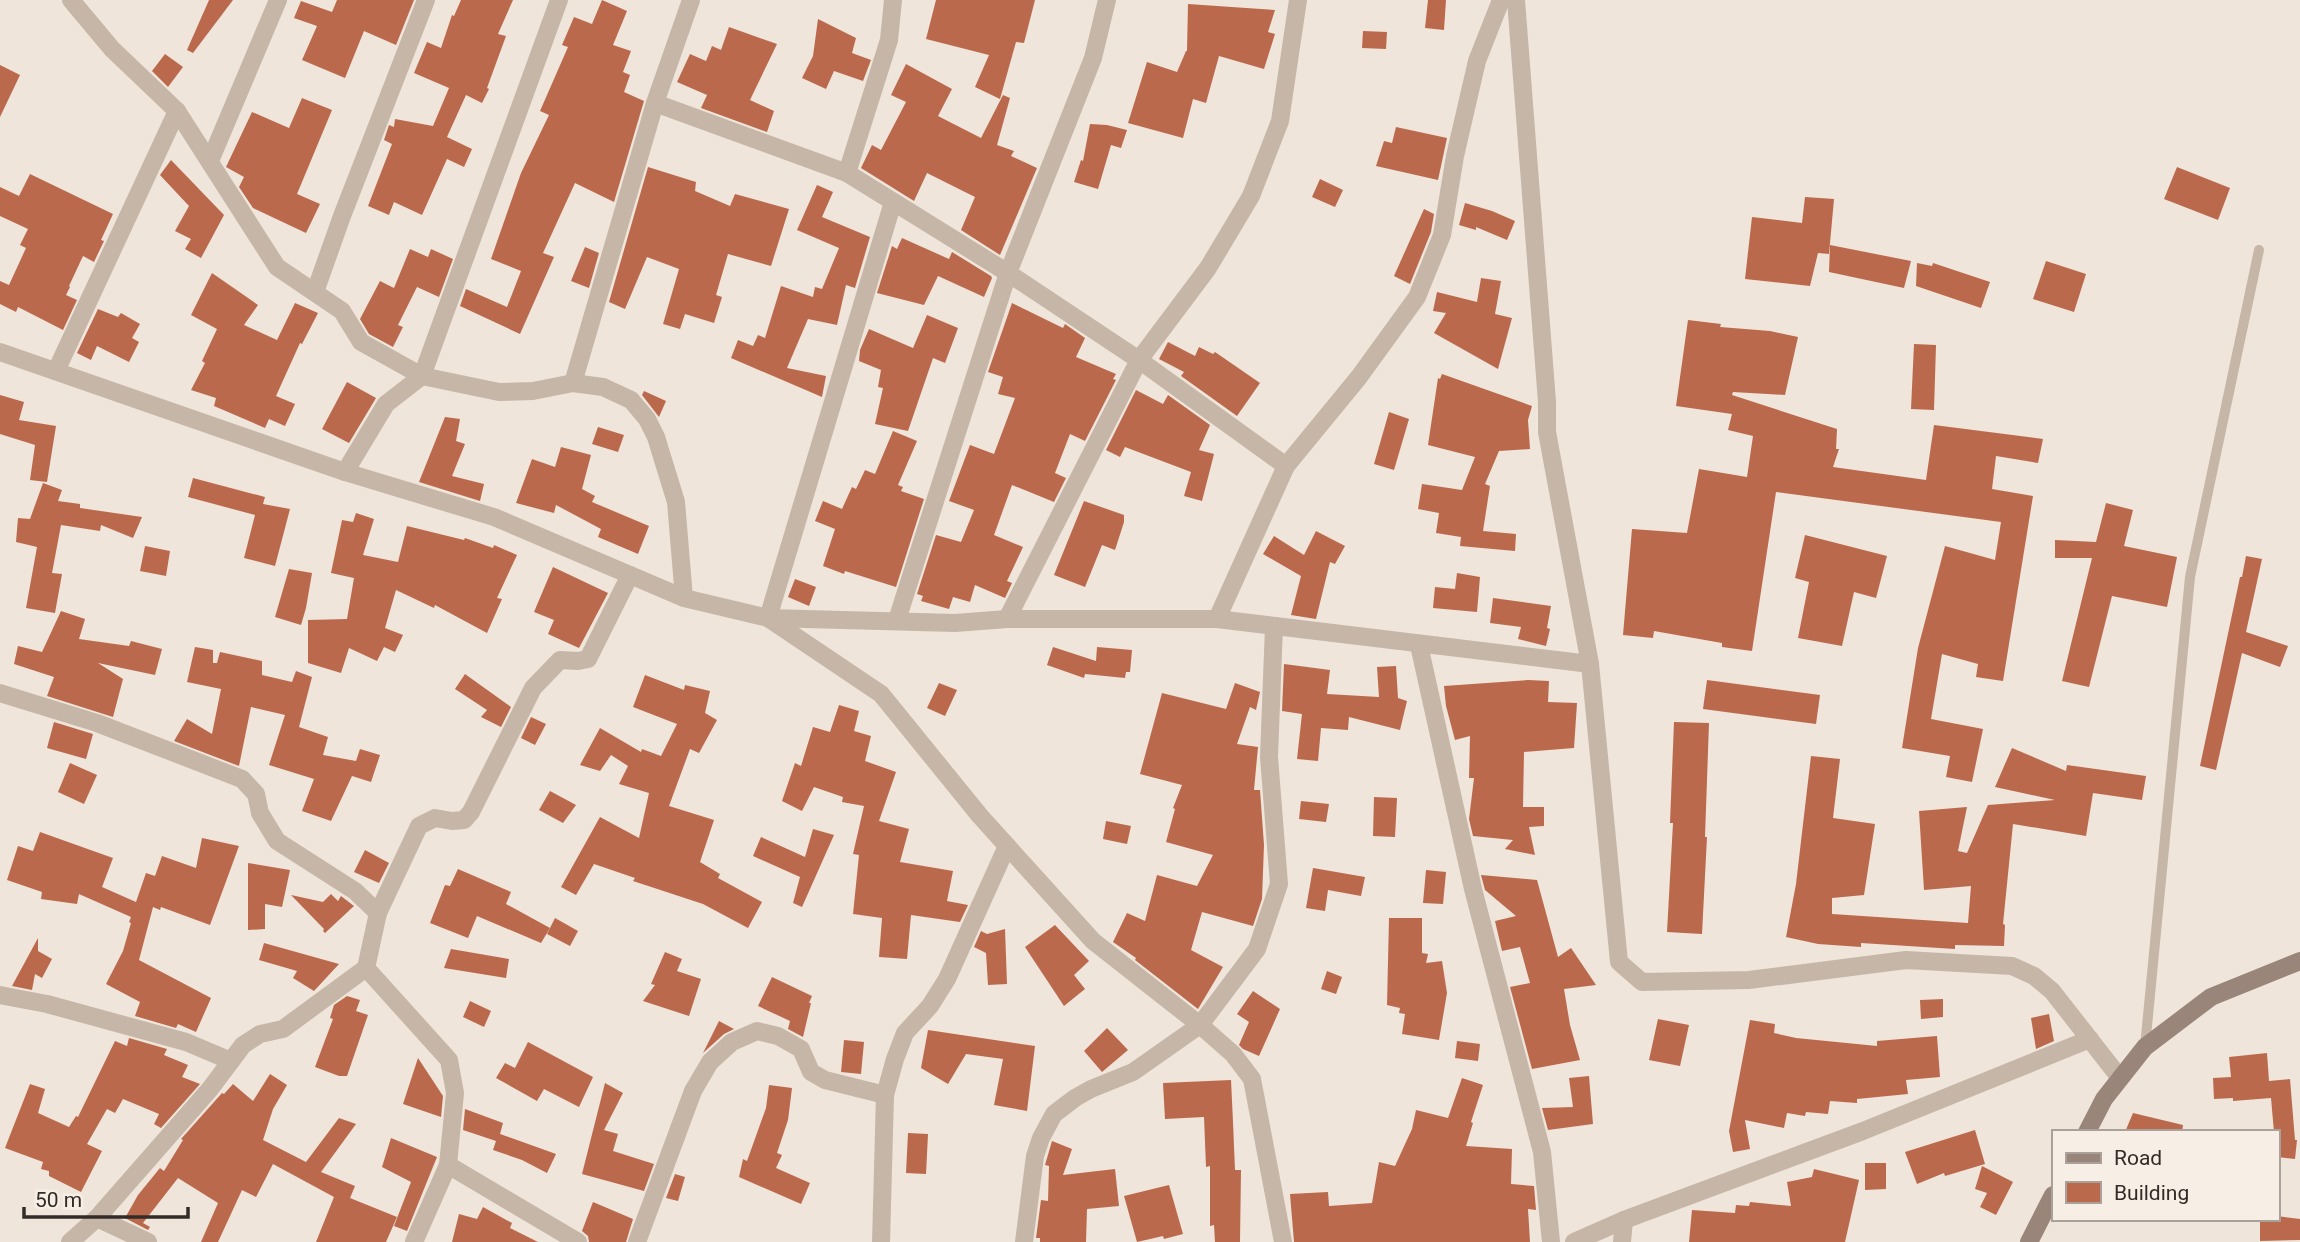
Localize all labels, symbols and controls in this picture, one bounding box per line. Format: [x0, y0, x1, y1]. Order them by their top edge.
legend [2052, 1130, 2279, 1221]
text: Road [2114, 1146, 2162, 1170]
scale bar [24, 1176, 189, 1220]
text: Building [2114, 1181, 2189, 1205]
text: 50 m [35, 1188, 82, 1212]

